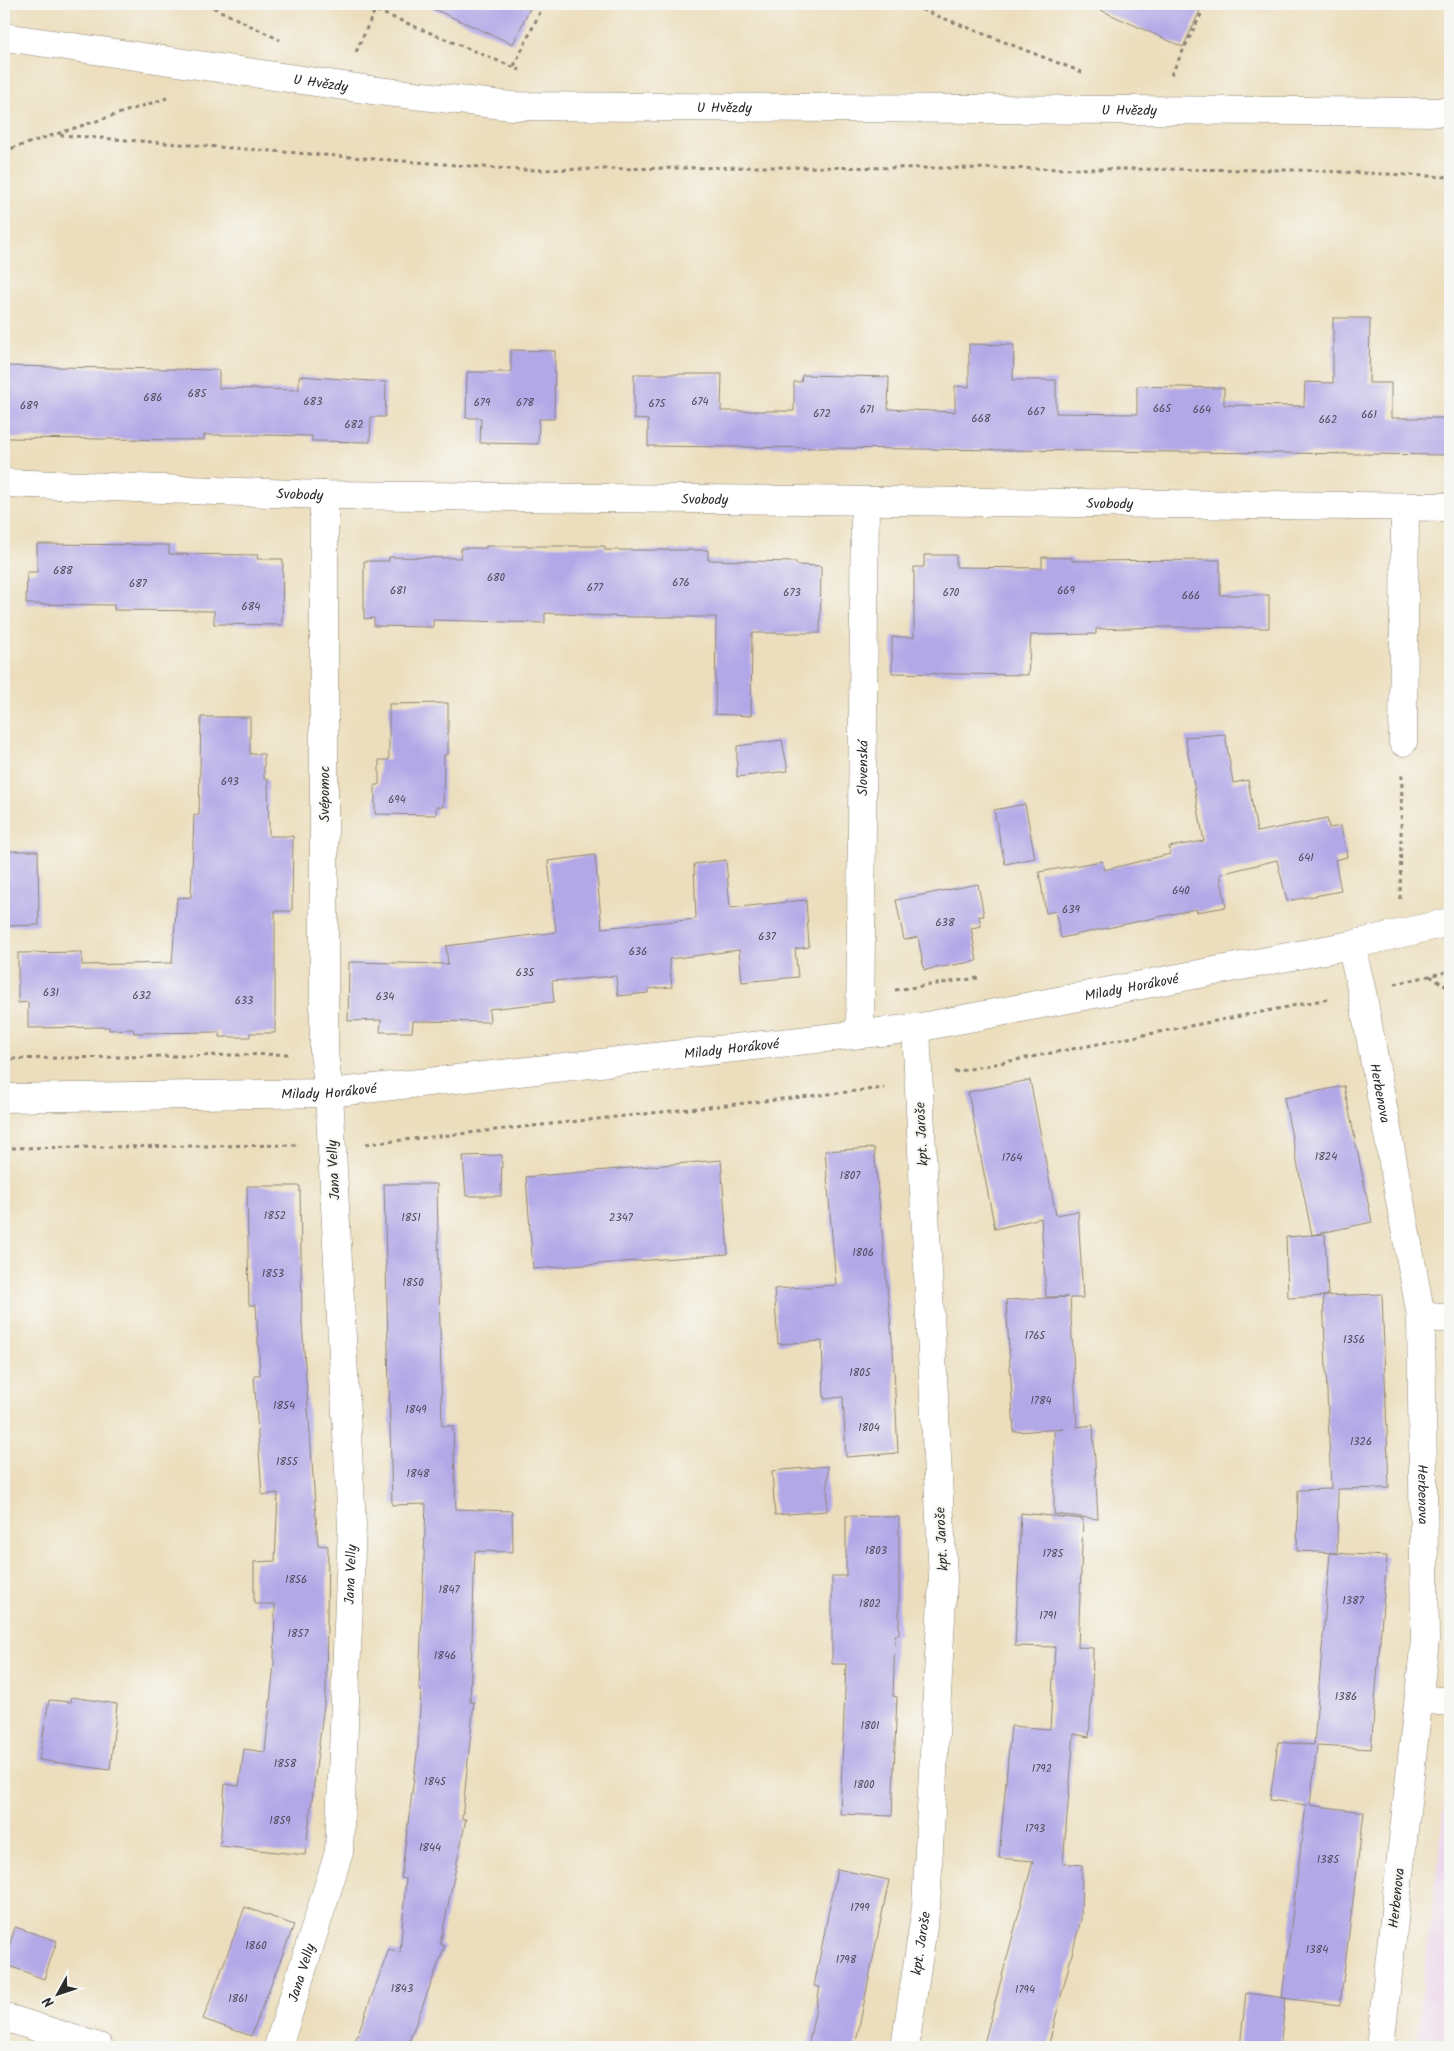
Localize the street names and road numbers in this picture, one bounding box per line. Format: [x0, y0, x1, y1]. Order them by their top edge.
street label: U Hvězdy [292, 69, 350, 99]
street label: U Hvězdy [697, 97, 752, 120]
street label: U Hvězdy [1102, 100, 1157, 122]
street label: Svobody [276, 483, 324, 507]
street label: Svobody [681, 489, 729, 511]
street label: Svobody [1086, 493, 1134, 516]
street label: Slovenská [852, 738, 875, 796]
street label: Svépomoc [314, 766, 336, 822]
street label: Milady Horákové [1083, 968, 1182, 1008]
street label: Milady Horákové [683, 1033, 781, 1066]
street label: Herbenova [1363, 1062, 1396, 1125]
street label: Milady Horákové [281, 1078, 379, 1106]
street label: kpt. Jaroše [909, 1101, 935, 1166]
street label: Jana Velly [321, 1139, 347, 1200]
street label: Herbenova [1411, 1464, 1434, 1525]
street label: kpt. Jaroše [929, 1506, 955, 1571]
street label: Jana Velly [339, 1544, 363, 1605]
street label: Herbenova [1383, 1867, 1411, 1929]
street label: kpt. Jaroše [906, 1909, 937, 1977]
street label: Jana Velly [283, 1941, 322, 2005]

